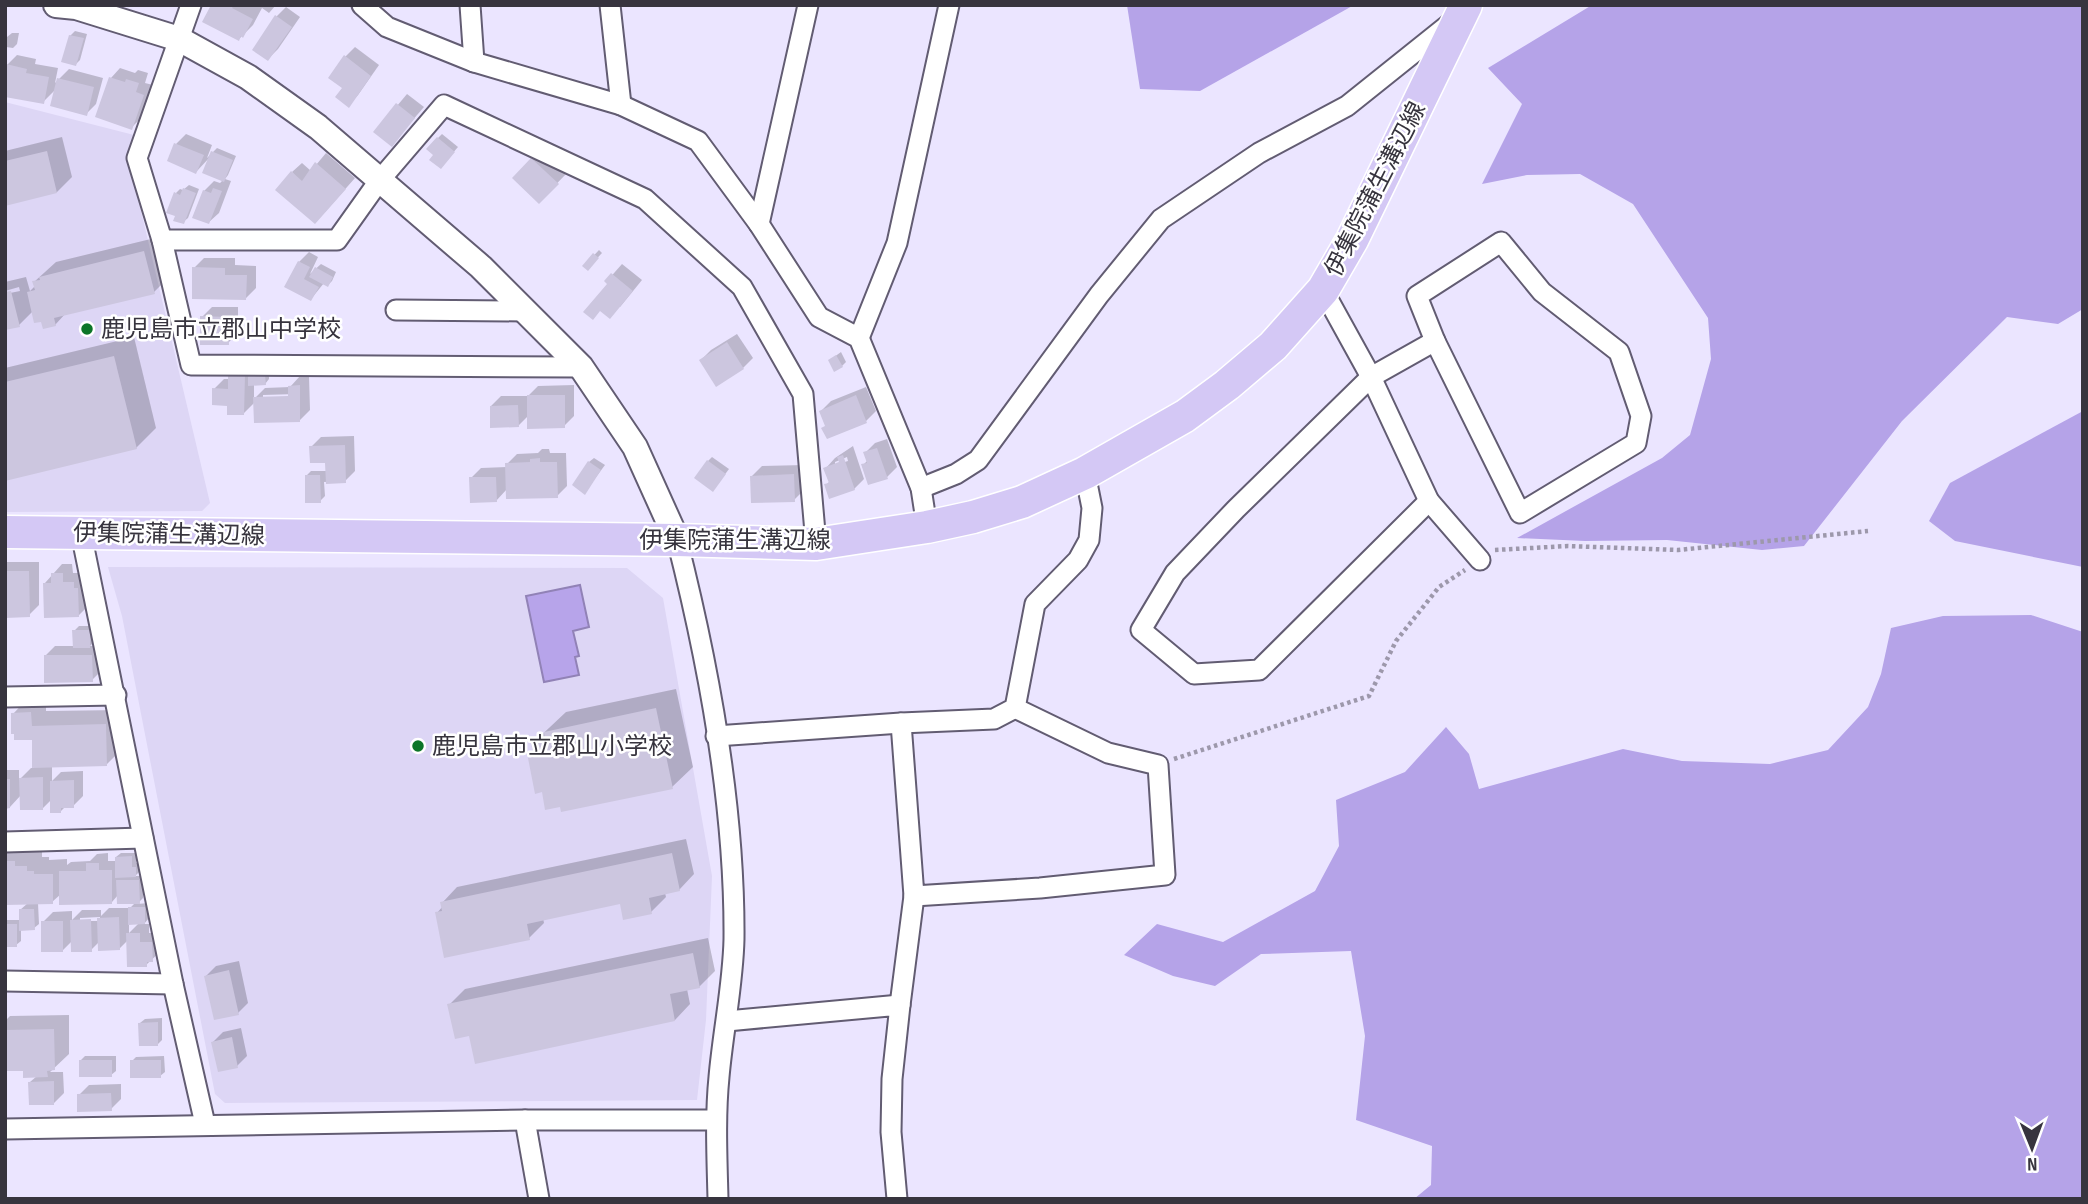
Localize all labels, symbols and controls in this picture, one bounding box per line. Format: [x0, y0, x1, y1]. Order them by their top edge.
street label: 伊集院蒲生溝辺線 [1319, 97, 1432, 281]
place label: 鹿児島市立郡山中学校 [101, 315, 341, 344]
marker: 鹿児島市立郡山中学校 [79, 321, 95, 337]
street label: 伊集院蒲生溝辺線 [73, 518, 265, 551]
street label: 伊集院蒲生溝辺線 [639, 526, 831, 555]
place label: 鹿児島市立郡山小学校 [432, 732, 672, 761]
marker: 鹿児島市立郡山小学校 [410, 738, 426, 754]
north arrow [1997, 1113, 2067, 1183]
text: N [2027, 1152, 2038, 1175]

